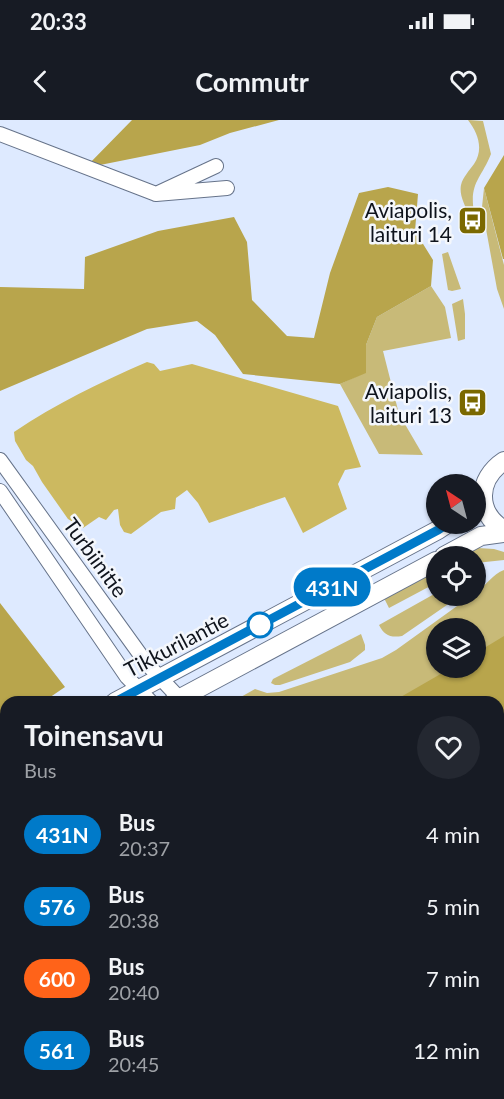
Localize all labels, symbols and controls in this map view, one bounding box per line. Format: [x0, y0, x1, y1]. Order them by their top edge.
text: 20:33 [30, 8, 87, 35]
icon: back [24, 65, 57, 98]
text: Commutr [195, 65, 309, 98]
icon: heart [447, 65, 480, 98]
place label: Aviapolis, laituri 14 [365, 197, 452, 246]
bus stop icon: Aviapolis, laituri 14 [457, 205, 489, 237]
place label: Aviapolis, laituri 13 [365, 378, 452, 427]
bus stop icon: Aviapolis, laituri 13 [457, 386, 489, 418]
north arrow [426, 474, 486, 534]
map controls [426, 474, 486, 678]
street label: Turbiinitie [59, 512, 133, 602]
button: locate [426, 546, 486, 606]
line badge: 431N [290, 568, 374, 606]
text: 431N [306, 575, 358, 600]
street label: Tikkurilantie [120, 606, 232, 682]
unlabelled marker [247, 612, 273, 638]
button: layers [426, 618, 486, 678]
button: heart [417, 716, 480, 779]
text: Toinensavu [24, 718, 164, 752]
text: Bus [24, 758, 57, 782]
text: Bus [119, 809, 155, 836]
text: 4 min [426, 821, 480, 848]
text: 431N [36, 822, 89, 847]
text: 20:37 [119, 836, 170, 860]
text: Bus [108, 881, 144, 908]
text: 5 min [426, 893, 480, 920]
text: 576 [39, 894, 75, 919]
text: 20:38 [108, 908, 159, 932]
text: Bus [108, 953, 144, 980]
text: 7 min [426, 965, 480, 992]
text: 600 [39, 966, 75, 991]
text: 20:40 [108, 980, 159, 1004]
text: Bus [108, 1025, 144, 1052]
text: 12 min [413, 1037, 480, 1064]
text: 561 [39, 1038, 75, 1063]
text: 20:45 [108, 1052, 159, 1076]

